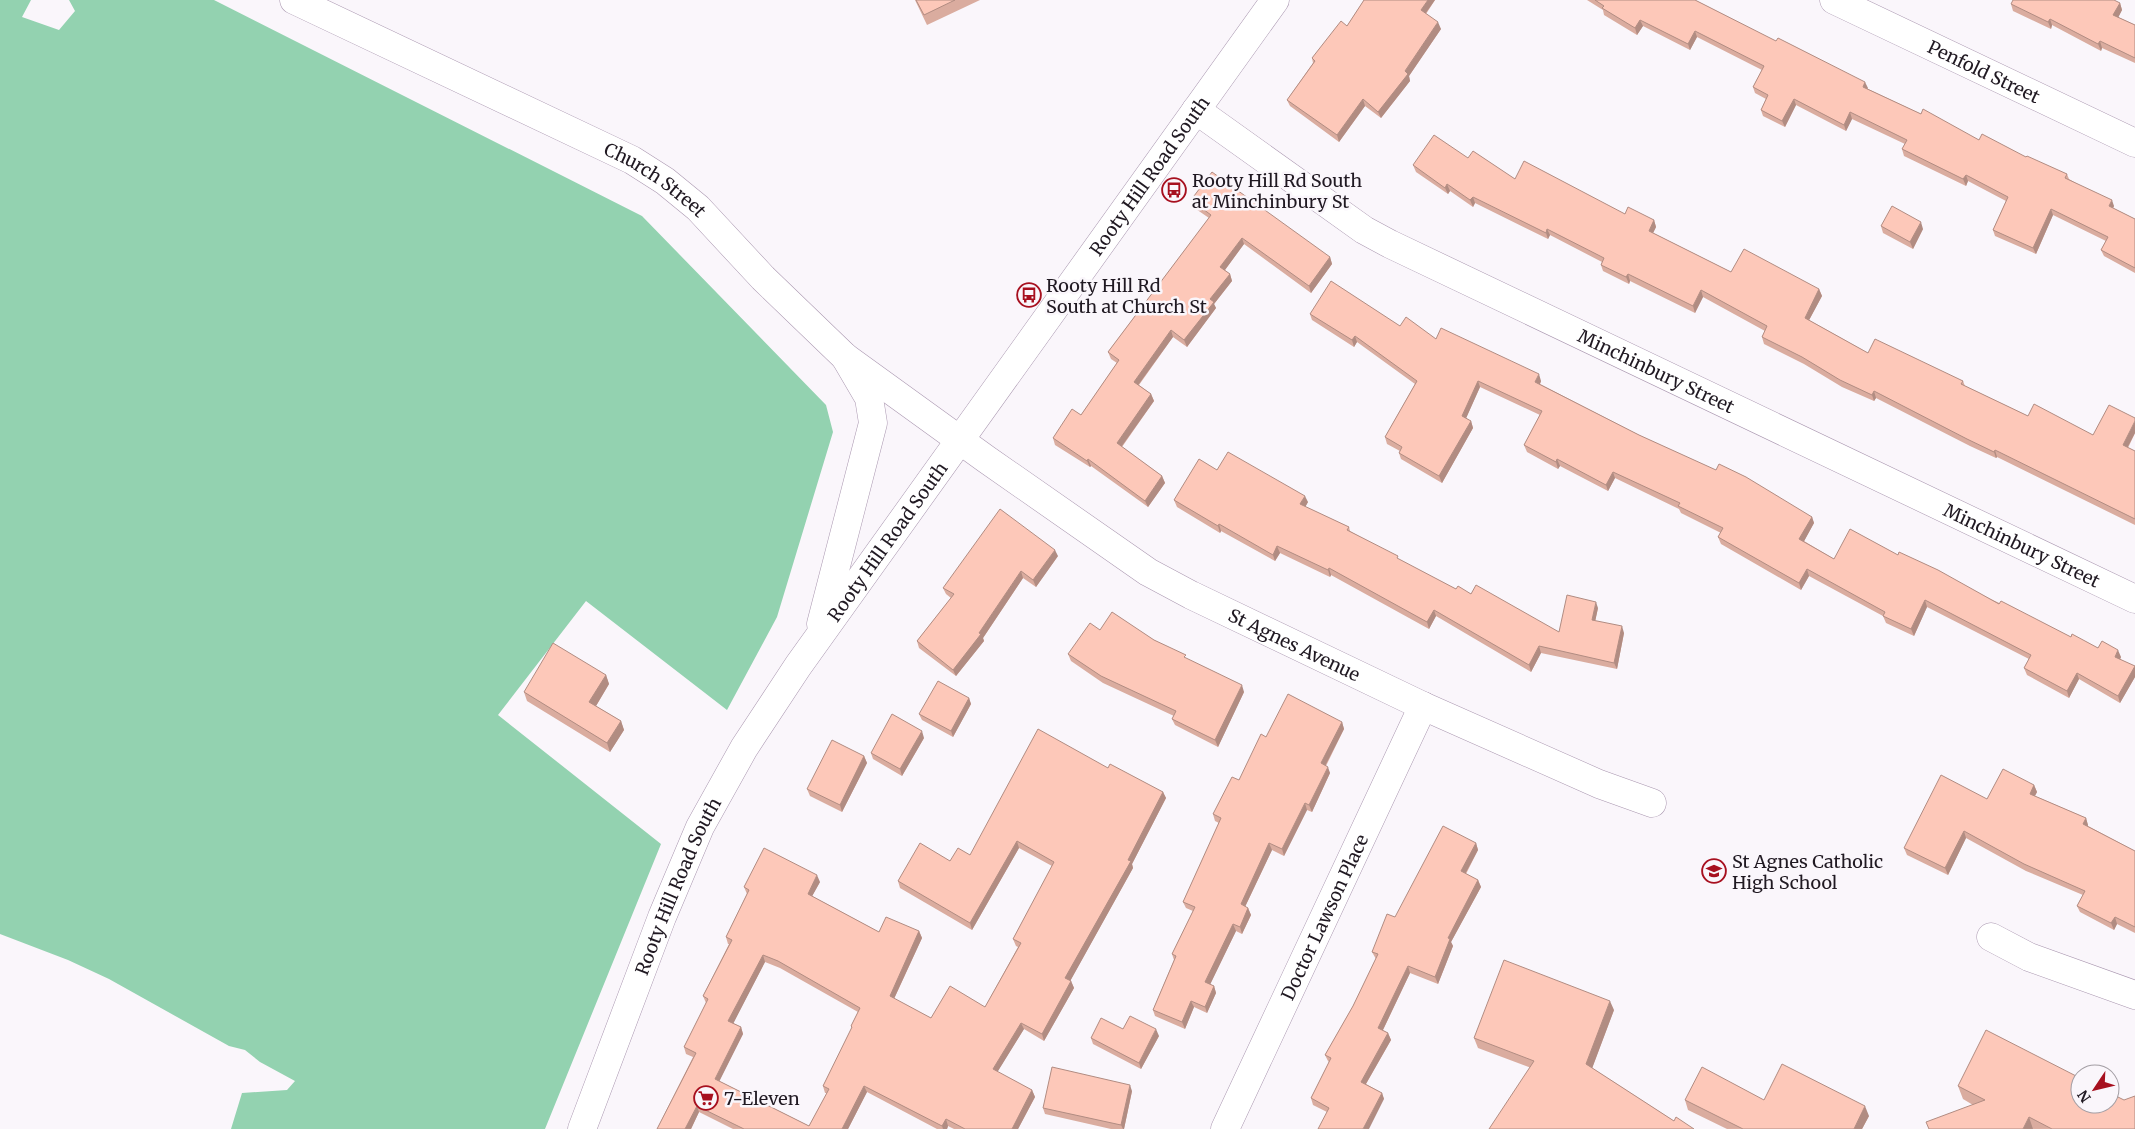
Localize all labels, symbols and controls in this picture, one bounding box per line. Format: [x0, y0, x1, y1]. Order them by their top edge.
street label: Penfold Street [1924, 35, 2044, 108]
street label: Rooty Hill Road South [1084, 91, 1214, 260]
street label: Church Street [601, 137, 712, 221]
place label: Rooty Hill Rd South at Minchinbury St [1192, 169, 1362, 213]
bus stop icon: Rooty Hill Rd South at Minchinbury St [1161, 177, 1187, 203]
place label: Rooty Hill Rd South at Church St [1046, 274, 1207, 318]
bus stop icon: Rooty Hill Rd South at Church St [1016, 282, 1042, 308]
street label: Minchinbury Street [1574, 324, 1738, 418]
street label: Rooty Hill Road South [822, 457, 952, 626]
street label: Minchinbury Street [1940, 498, 2104, 592]
street label: St Agnes Avenue [1225, 603, 1364, 686]
street label: Rooty Hill Road South [630, 793, 726, 978]
street label: Doctor Lawson Place [1275, 830, 1373, 1004]
place label: St Agnes Catholic High School [1732, 850, 1883, 894]
school or university icon: St Agnes Catholic High School [1701, 858, 1727, 884]
north arrow [2070, 1064, 2120, 1114]
supermarket icon: 7-Eleven [693, 1085, 719, 1111]
place label: 7-Eleven [724, 1087, 800, 1110]
text: N [2074, 1087, 2095, 1106]

